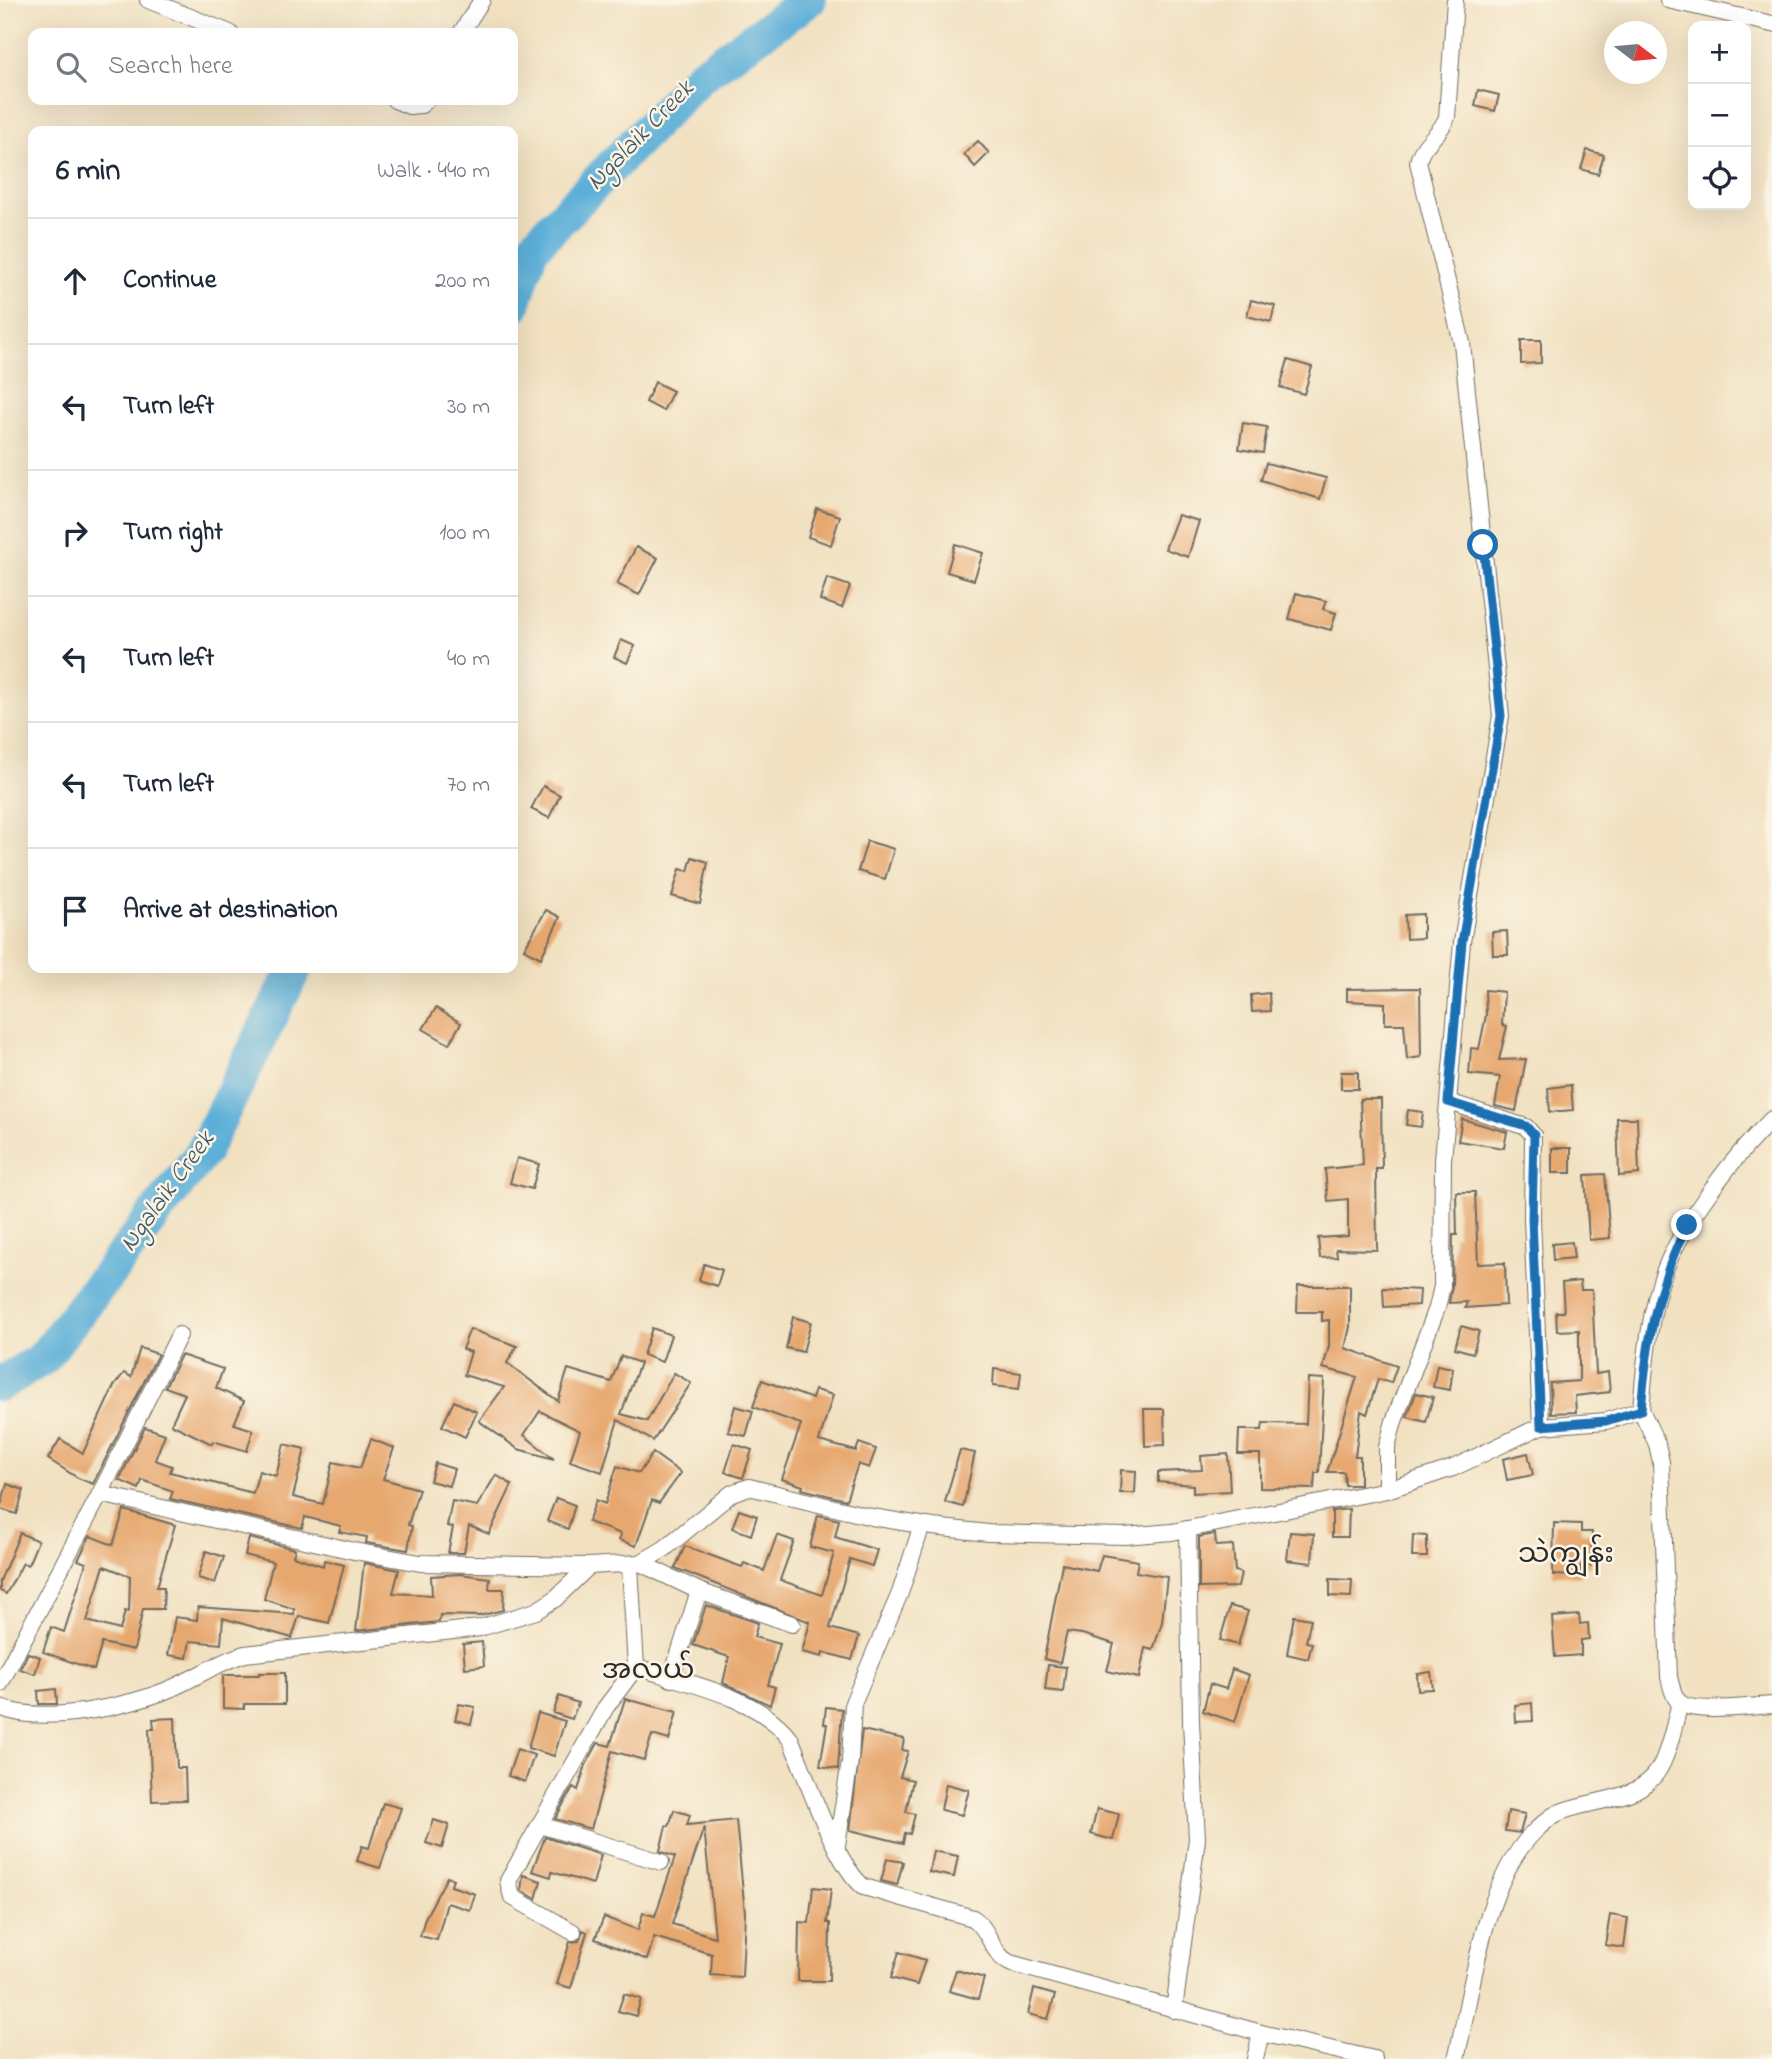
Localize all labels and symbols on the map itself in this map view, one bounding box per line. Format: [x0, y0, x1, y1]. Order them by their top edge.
north arrow [1604, 21, 1667, 84]
water label: Ngalaik Creek [578, 71, 705, 200]
route start [1467, 529, 1498, 560]
water label: Ngalaik Creek [111, 1122, 226, 1260]
route end [1671, 1209, 1702, 1240]
district label: သဲကျွန်း [1518, 1534, 1614, 1577]
district label: အလယ် [602, 1650, 694, 1692]

